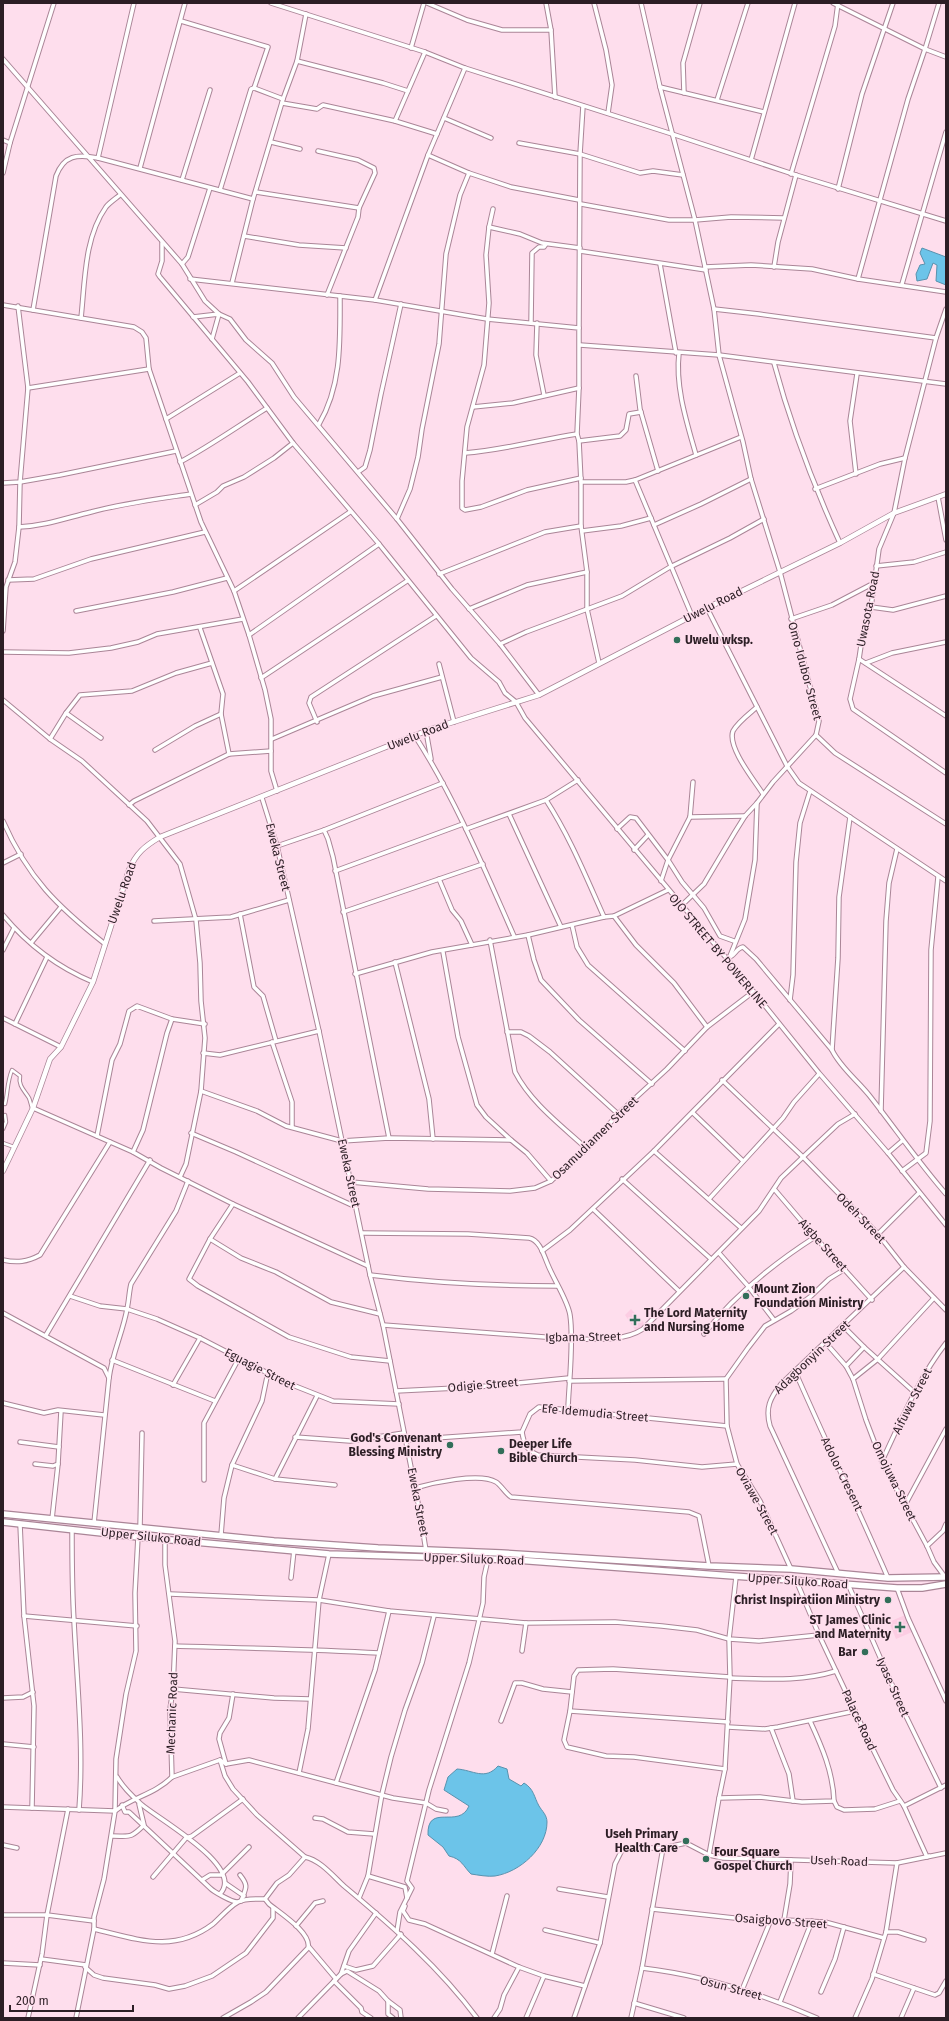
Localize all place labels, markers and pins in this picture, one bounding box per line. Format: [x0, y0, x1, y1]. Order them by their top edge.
place label: Uwelu wksp. [685, 633, 753, 647]
marker: Uwelu wksp. [672, 635, 682, 645]
place label: Mount Zion Foundation Ministry [754, 1282, 864, 1310]
marker: Mount Zion Foundation Ministry [741, 1291, 751, 1301]
place label: The Lord Maternity and Nursing Home [644, 1306, 748, 1334]
marker: The Lord Maternity and Nursing Home [629, 1314, 641, 1326]
place label: God's Convenant Blessing Ministry [349, 1431, 443, 1459]
place label: Deeper Life Bible Church [509, 1437, 578, 1465]
marker: God's Convenant Blessing Ministry [445, 1440, 455, 1450]
marker: Deeper Life Bible Church [496, 1446, 506, 1456]
place label: Christ Inspiratiion Ministry [734, 1593, 881, 1607]
marker: Christ Inspiratiion Ministry [883, 1595, 893, 1605]
place label: ST James Clinic and Maternity [809, 1613, 892, 1641]
marker: ST James Clinic and Maternity [894, 1621, 906, 1633]
place label: Bar [838, 1645, 857, 1659]
marker: Bar [860, 1647, 870, 1657]
place label: Useh Primary Health Care [605, 1827, 679, 1855]
marker: Useh Primary Health Care [681, 1836, 691, 1846]
place label: Four Square Gospel Church [714, 1845, 793, 1873]
marker: Four Square Gospel Church [701, 1854, 711, 1864]

